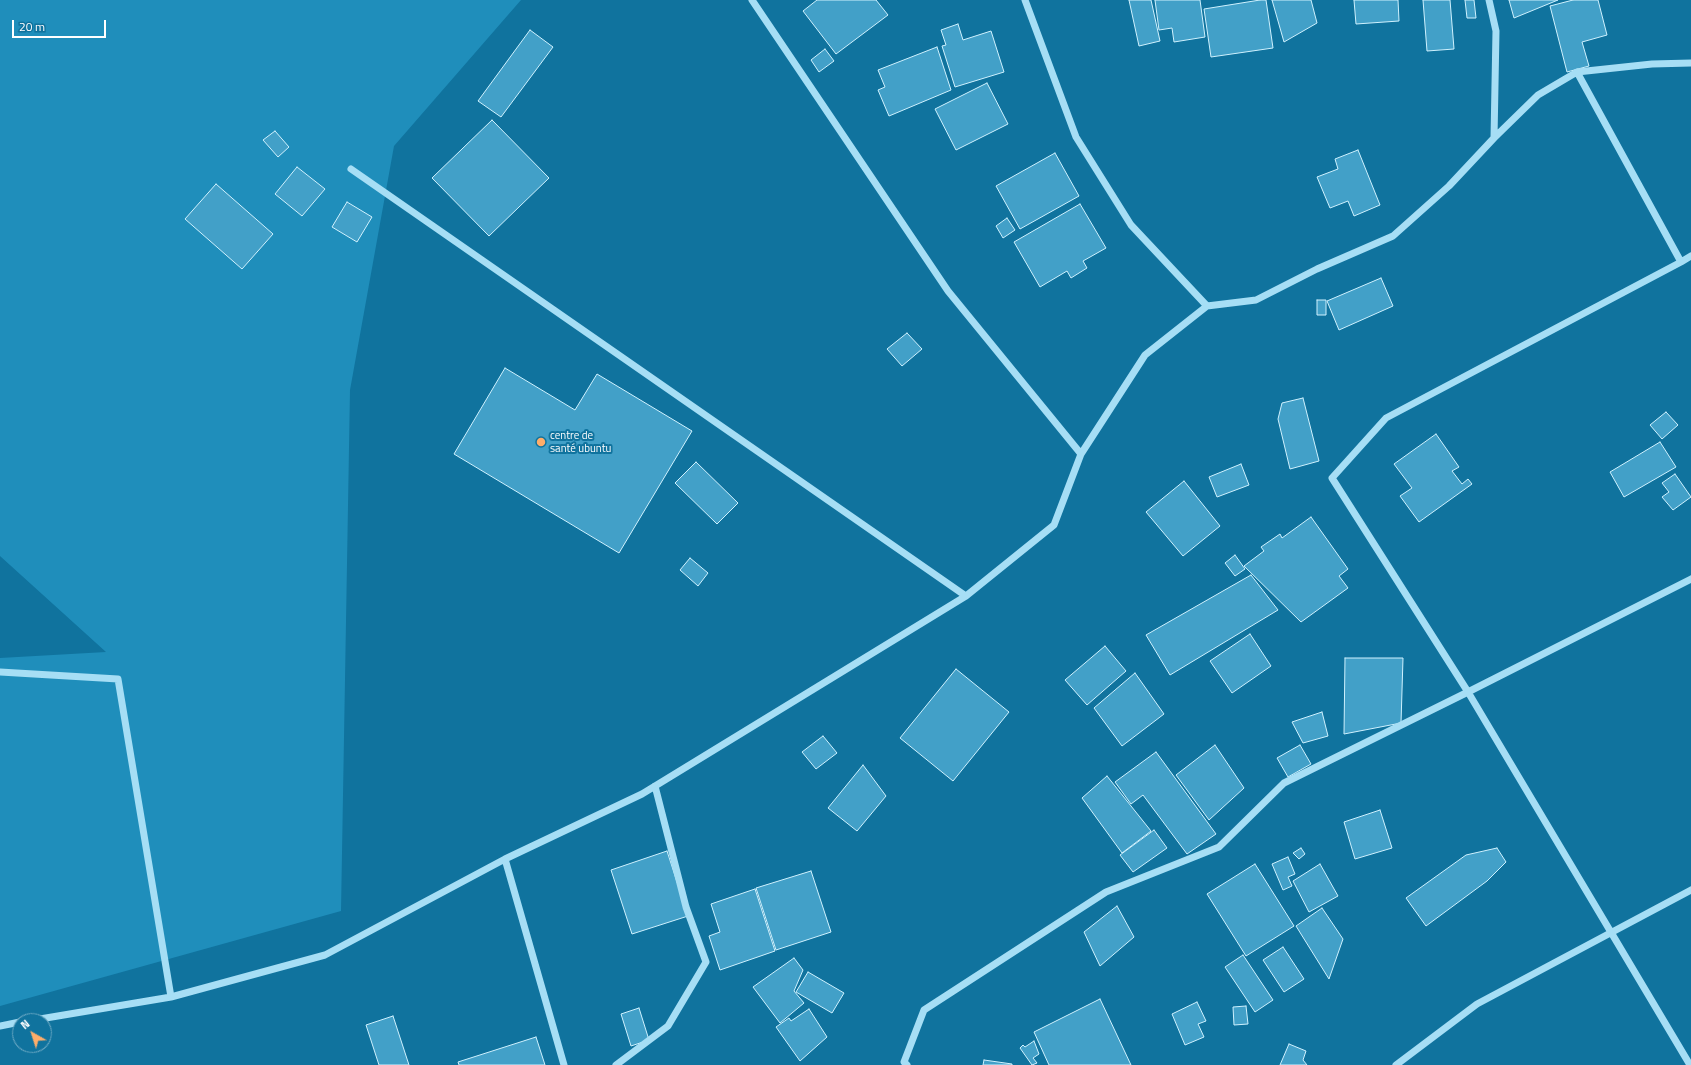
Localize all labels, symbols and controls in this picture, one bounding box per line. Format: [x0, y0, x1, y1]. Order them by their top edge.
scale bar [14, 12, 108, 38]
text: 20 m [19, 17, 45, 36]
place label: centre de santé ubuntu [550, 429, 611, 455]
marker: centre de santé ubuntu [535, 436, 547, 448]
north arrow [12, 1013, 52, 1053]
text: N [17, 1016, 33, 1033]

